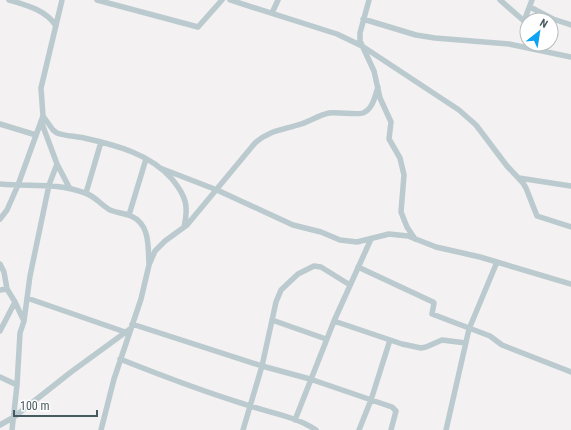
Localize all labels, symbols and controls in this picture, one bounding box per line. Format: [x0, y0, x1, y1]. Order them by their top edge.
north arrow [519, 12, 559, 52]
text: N [538, 16, 550, 31]
scale bar [14, 392, 97, 418]
text: 100 m [20, 399, 50, 413]

